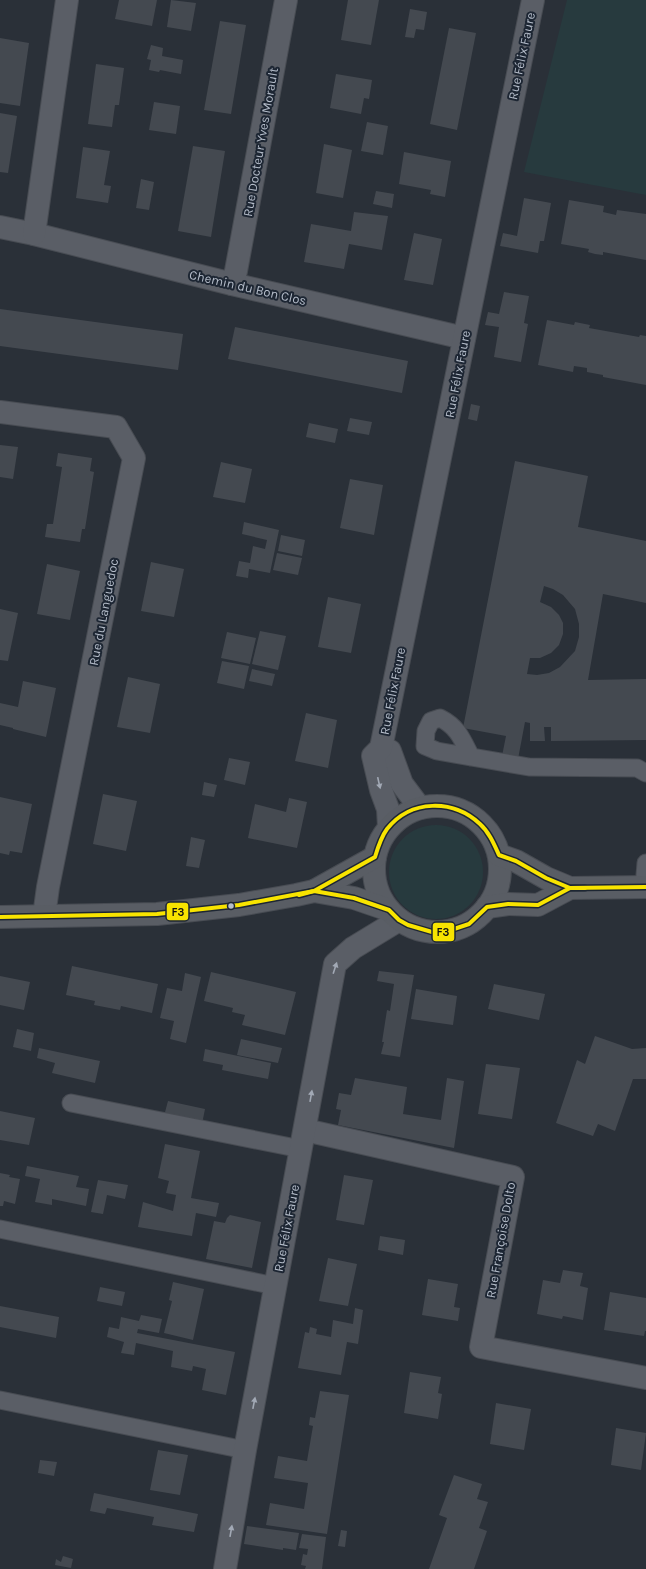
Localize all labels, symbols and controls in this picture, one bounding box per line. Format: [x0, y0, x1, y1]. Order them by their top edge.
street label: Rue Félix Faure [505, 11, 538, 101]
street label: Rue Docteur Yves Morault [240, 66, 281, 218]
street label: Chemin du Bon Clos [188, 267, 308, 308]
street label: Rue Félix Faure [442, 329, 473, 419]
street label: Rue du Languedoc [86, 557, 121, 667]
street label: Rue Félix Faure [377, 646, 408, 736]
one-way arrow [376, 777, 382, 789]
unlabelled marker [226, 901, 236, 911]
line badge: F3 [166, 902, 189, 921]
text: F3 [172, 906, 185, 919]
line badge: F3 [432, 922, 455, 942]
text: F3 [437, 926, 450, 939]
one-way arrow [333, 962, 339, 974]
one-way arrow [308, 1090, 314, 1102]
street label: Rue Françoise Dolto [483, 1181, 518, 1299]
street label: Rue Félix Faure [271, 1183, 302, 1273]
one-way arrow [251, 1396, 257, 1409]
one-way arrow [228, 1524, 234, 1537]

